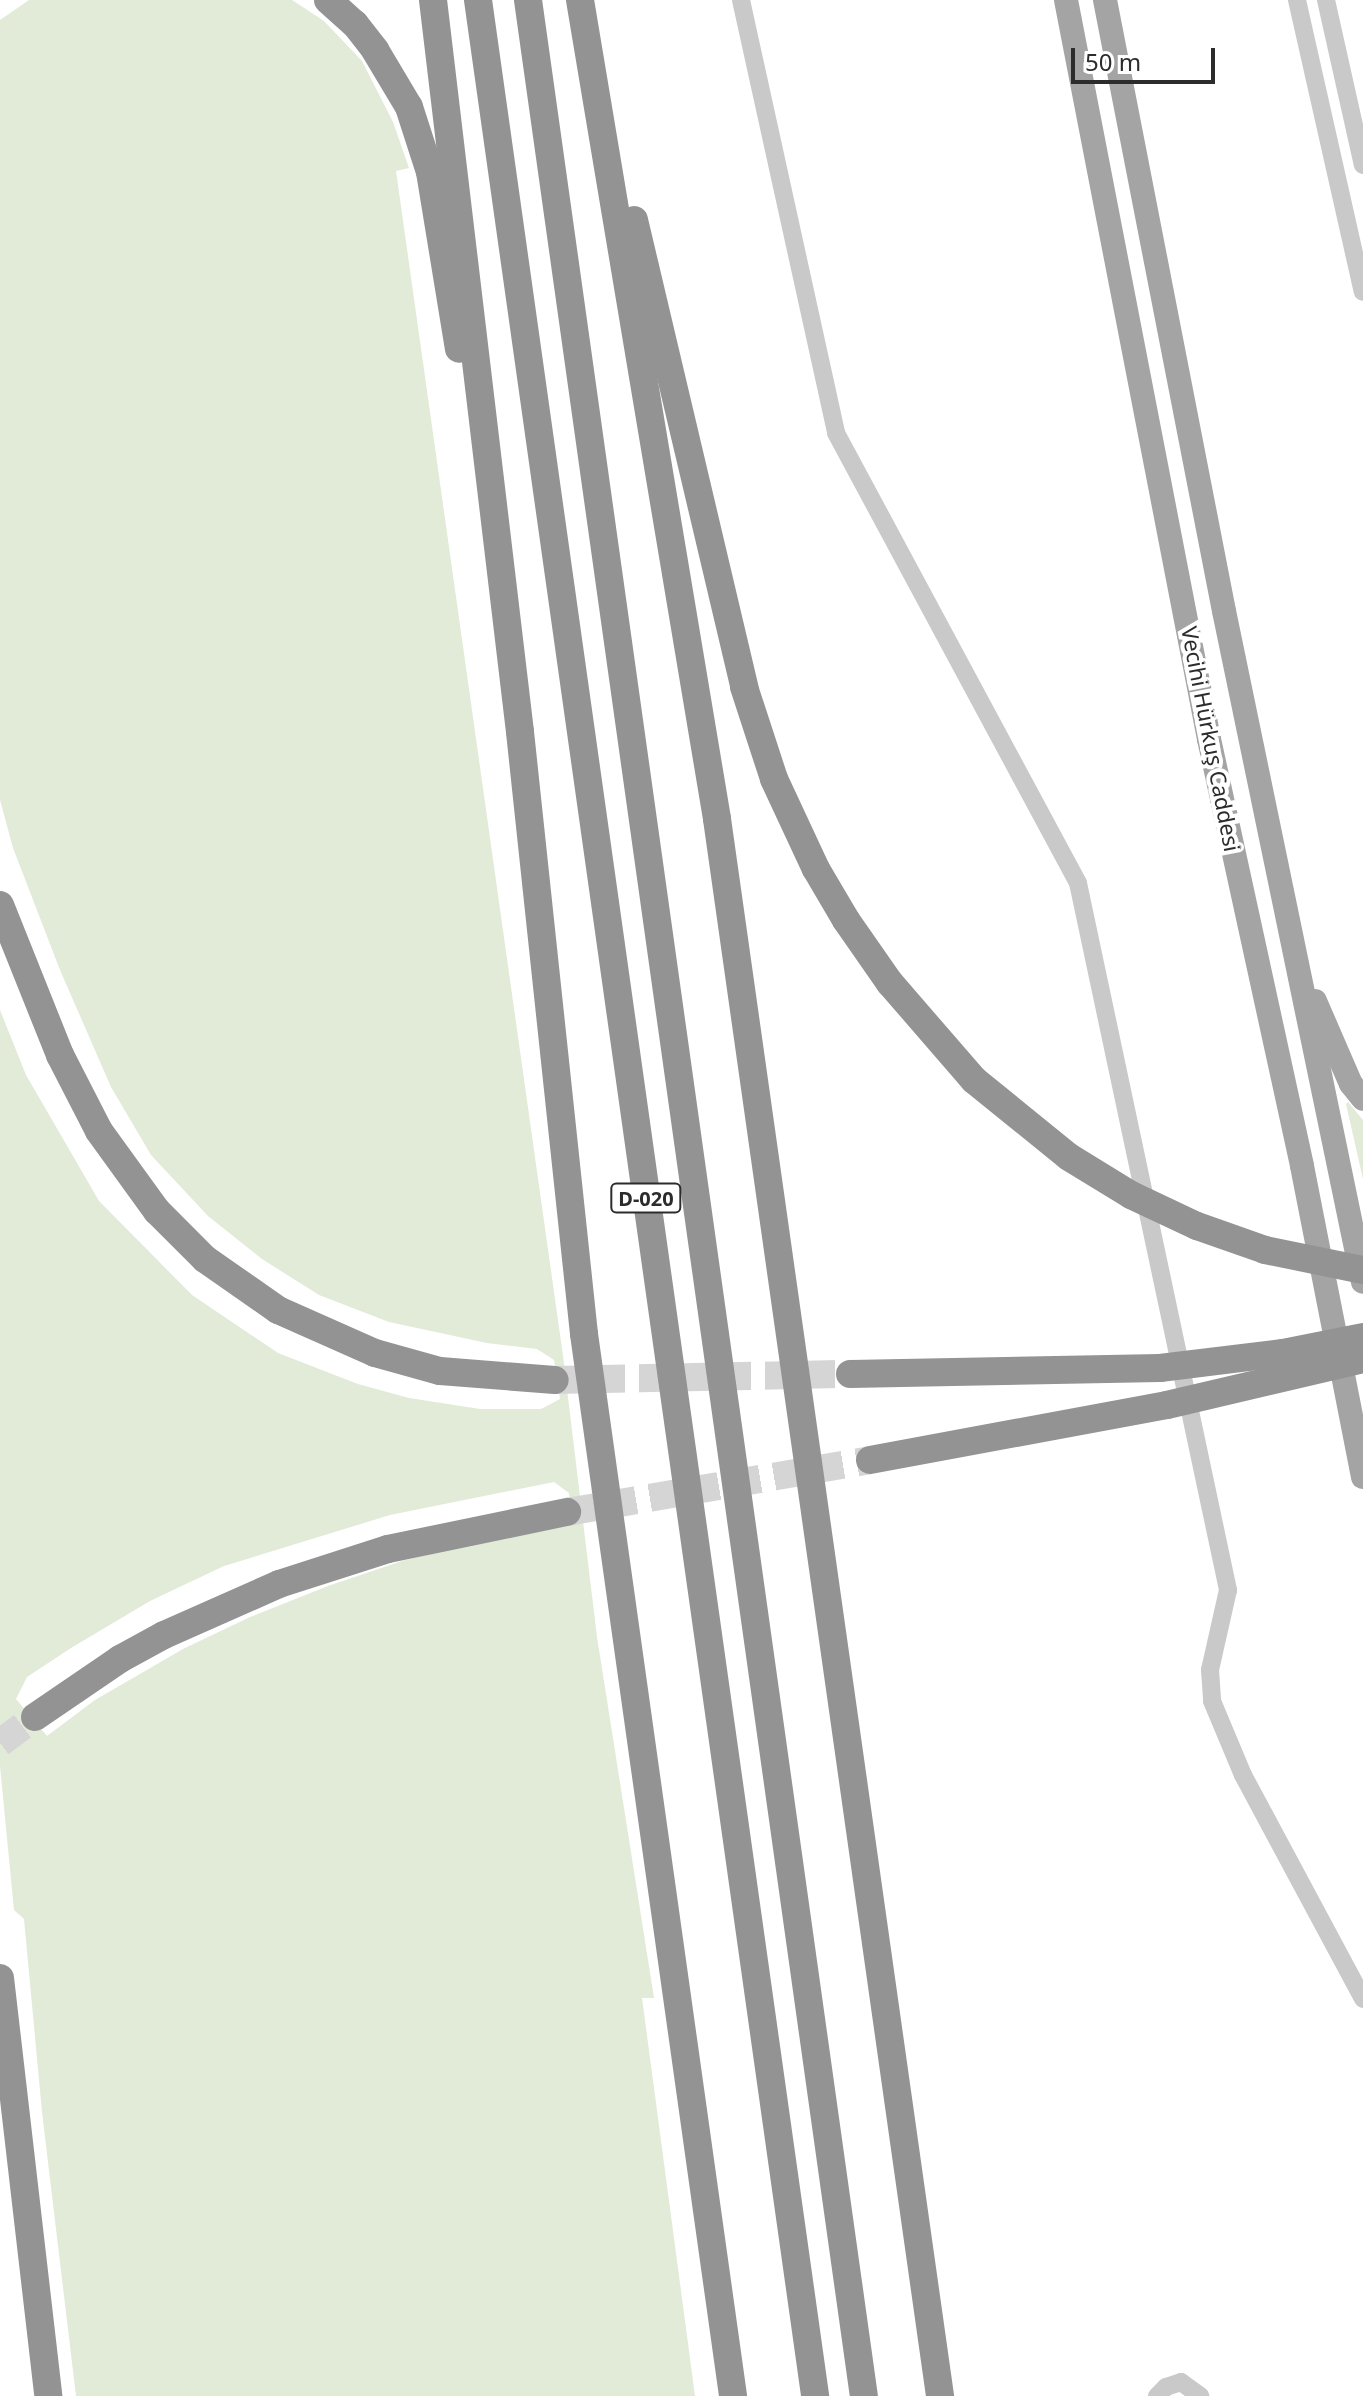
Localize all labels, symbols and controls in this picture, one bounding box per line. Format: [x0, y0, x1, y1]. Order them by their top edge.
scale bar [1075, 32, 1219, 82]
text: 50 m [1085, 45, 1141, 78]
street label: Vecihi Hürkuş Caddesi [1176, 624, 1246, 854]
road number: D-020 [610, 1182, 682, 1214]

